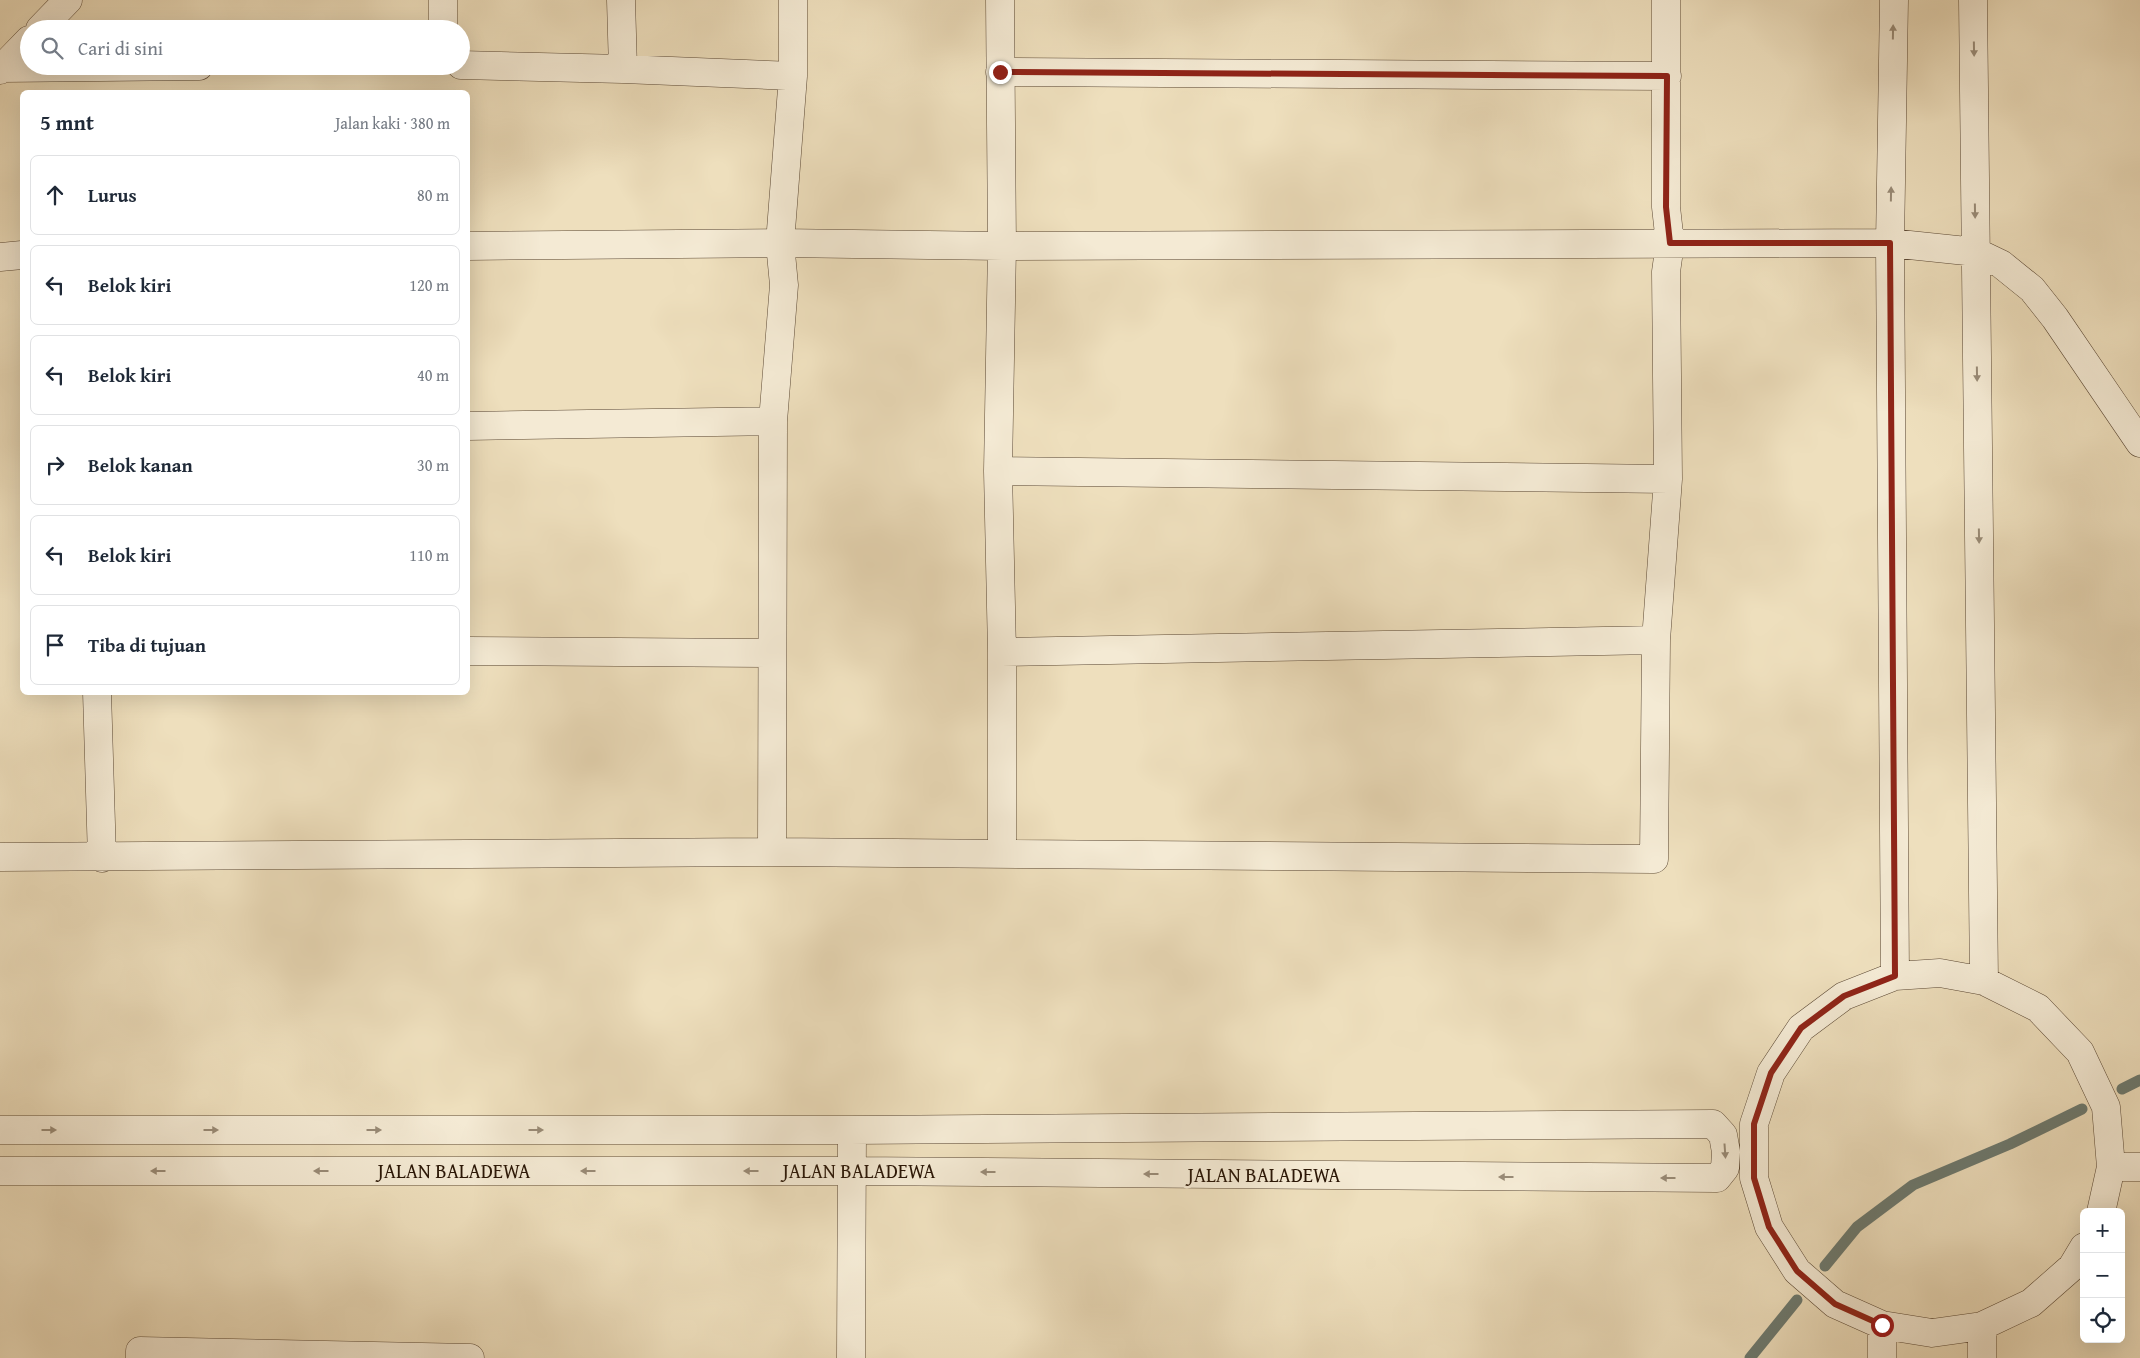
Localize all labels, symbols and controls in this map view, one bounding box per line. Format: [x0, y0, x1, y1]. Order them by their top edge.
search box [20, 20, 470, 75]
one-way arrow [1889, 23, 1897, 39]
icon: search [38, 34, 66, 62]
text: Cari di sini [78, 34, 163, 62]
one-way arrow [1970, 41, 1978, 57]
route end [989, 61, 1012, 84]
text: 5 mnt [40, 107, 94, 138]
text: Jalan kaki · 380 m [335, 111, 450, 135]
icon: ahead [41, 181, 69, 209]
text: Lurus [88, 181, 137, 209]
text: 80 m [417, 183, 449, 207]
one-way arrow [1887, 186, 1895, 202]
one-way arrow [1971, 203, 1979, 219]
icon: left [41, 271, 69, 299]
text: Belok kiri [88, 271, 171, 299]
text: 120 m [409, 273, 449, 297]
icon: left [41, 361, 69, 389]
text: Belok kiri [88, 361, 171, 389]
text: 40 m [417, 363, 449, 387]
one-way arrow [1973, 366, 1981, 382]
icon: right [41, 451, 69, 479]
text: Belok kanan [88, 451, 193, 479]
text: 30 m [417, 453, 449, 477]
one-way arrow [1975, 528, 1983, 544]
icon: left [41, 541, 69, 569]
text: Belok kiri [88, 541, 171, 569]
text: 110 m [409, 543, 449, 567]
icon: arrive [41, 631, 69, 659]
text: Tiba di tujuan [88, 631, 206, 659]
one-way arrow [41, 1126, 57, 1134]
one-way arrow [203, 1126, 219, 1134]
one-way arrow [366, 1126, 382, 1134]
one-way arrow [528, 1126, 544, 1134]
one-way arrow [1721, 1143, 1729, 1159]
street label: JALAN BALADEWA [375, 1156, 530, 1185]
street label: JALAN BALADEWA [780, 1156, 935, 1185]
street label: JALAN BALADEWA [1185, 1160, 1340, 1189]
one-way arrow [150, 1167, 166, 1175]
one-way arrow [312, 1167, 328, 1175]
one-way arrow [580, 1167, 596, 1175]
one-way arrow [742, 1167, 758, 1175]
one-way arrow [980, 1168, 996, 1176]
one-way arrow [1143, 1170, 1159, 1178]
one-way arrow [1498, 1172, 1514, 1180]
one-way arrow [1660, 1174, 1676, 1182]
map controls [2080, 1208, 2125, 1343]
button: + [2080, 1208, 2125, 1253]
button: − [2080, 1253, 2125, 1298]
button: locate [2080, 1298, 2125, 1343]
route start [1871, 1314, 1894, 1337]

